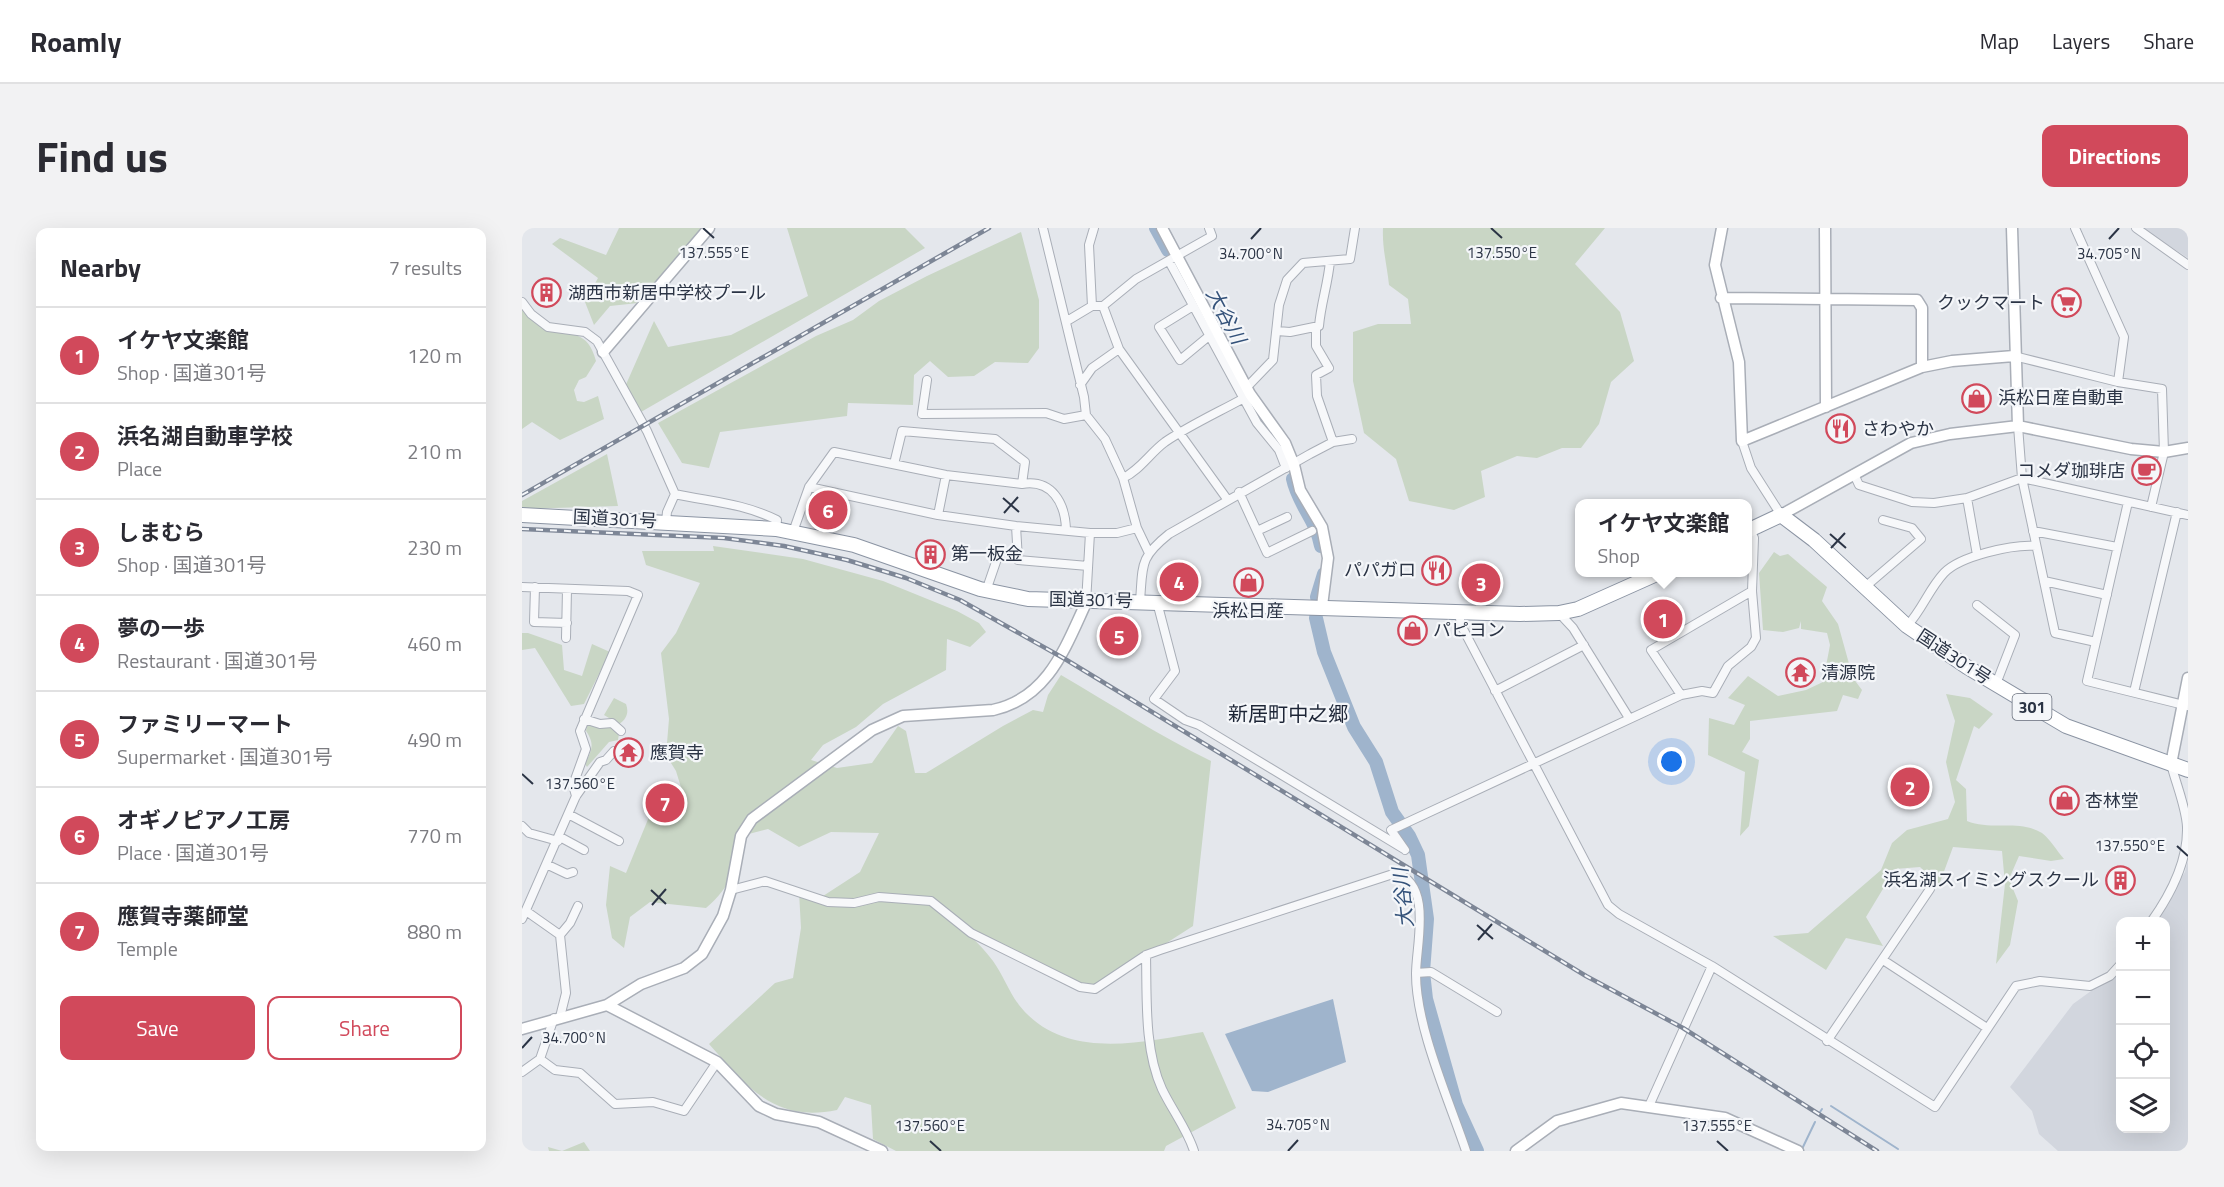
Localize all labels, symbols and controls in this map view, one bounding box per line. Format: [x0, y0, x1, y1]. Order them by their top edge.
text: Roamly [30, 20, 121, 63]
text: Map [1980, 25, 2019, 57]
text: Layers [2052, 25, 2110, 57]
text: Share [2143, 25, 2194, 57]
text: Find us [36, 124, 168, 188]
button: Directions [2042, 125, 2188, 187]
text: 137.555°E [679, 241, 749, 264]
text: 137.550°E [1467, 241, 1537, 264]
text: 34.700°N [1219, 242, 1283, 265]
text: 34.705°N [2077, 242, 2141, 265]
text: Nearby [60, 248, 141, 287]
text: 7 results [389, 252, 462, 283]
building icon: 湖西市新居中学校プール [531, 277, 563, 309]
place label: 湖西市新居中学校プール [568, 279, 766, 306]
water label: 大谷川 [1199, 282, 1255, 351]
supermarket icon: クックマート [2050, 287, 2082, 319]
place label: クックマート [1937, 289, 2045, 316]
text: イケヤ文楽館 [117, 323, 249, 357]
text: 1 [74, 340, 85, 371]
text: 120 m [407, 340, 462, 371]
text: Shop · 国道301号 [117, 357, 266, 388]
shop icon: 浜松日産自動車 [1961, 382, 1993, 414]
place label: 浜松日産自動車 [1998, 384, 2124, 411]
restaurant icon: さわやか [1825, 413, 1857, 445]
place label: さわやか [1862, 415, 1934, 442]
text: 浜名湖自動車学校 [117, 419, 293, 453]
text: 2 [74, 436, 85, 467]
text: 210 m [407, 436, 462, 467]
text: Place [117, 453, 162, 484]
cafe icon: コメダ珈琲店 [2130, 455, 2162, 487]
place label: コメダ珈琲店 [2017, 457, 2125, 484]
pin: 6 [808, 488, 848, 532]
popup [1575, 499, 1752, 577]
street label: 国道301号 [572, 503, 658, 534]
text: イケヤ文楽館 [1597, 506, 1730, 540]
text: しまむら [117, 515, 205, 549]
text: 3 [74, 532, 85, 563]
text: 230 m [407, 532, 462, 563]
building icon: 第一板金 [914, 538, 946, 570]
place label: 第一板金 [951, 540, 1023, 567]
text: Shop [1597, 540, 1640, 571]
text: Shop · 国道301号 [117, 549, 266, 580]
restaurant icon: パパガロ [1421, 554, 1453, 586]
place label: パパガロ [1344, 556, 1416, 583]
pin: 4 [1160, 560, 1198, 604]
pin: 3 [1462, 560, 1500, 606]
shop icon: 浜松日産 [1232, 566, 1264, 598]
street label: 国道301号 [1049, 585, 1133, 614]
pin: 1 [1644, 596, 1682, 642]
place label: 浜松日産 [1212, 597, 1284, 624]
text: 夢の一歩 [117, 611, 205, 645]
pin: 5 [1100, 614, 1138, 658]
shop icon: パピヨン [1396, 614, 1428, 646]
place label: パピヨン [1433, 616, 1505, 643]
street label: 国道301号 [1912, 622, 1997, 691]
text: 4 [74, 628, 85, 659]
text: 460 m [407, 628, 462, 659]
text: Restaurant · 国道301号 [117, 645, 318, 676]
temple icon: 清源院 [1784, 657, 1816, 689]
place label: 清源院 [1821, 659, 1875, 686]
road number: 301 [2012, 694, 2052, 720]
district label: 新居町中之郷 [1228, 698, 1348, 729]
text: ファミリーマート [117, 707, 293, 741]
text: 5 [74, 724, 85, 755]
text: 490 m [407, 724, 462, 755]
temple icon: 應賀寺 [613, 737, 645, 769]
place label: 應賀寺 [650, 739, 704, 766]
text: Supermarket · 国道301号 [117, 741, 333, 772]
your location [1657, 747, 1686, 776]
pin: 2 [1890, 764, 1930, 810]
text: 137.560°E [545, 772, 615, 795]
pin: 7 [646, 780, 684, 826]
shop icon: 杏林堂 [2048, 785, 2080, 817]
place label: 杏林堂 [2085, 787, 2139, 814]
text: オギノピアノ工房 [117, 803, 290, 837]
text: 6 [74, 820, 85, 851]
text: 770 m [407, 820, 462, 851]
text: 137.550°E [2095, 834, 2165, 857]
text: Place · 国道301号 [117, 837, 269, 868]
building icon: 浜名湖スイミングスクール [2104, 864, 2136, 896]
water label: 大谷川 [1384, 865, 1421, 930]
place label: 浜名湖スイミングスクール [1883, 866, 2099, 893]
text: 應賀寺薬師堂 [117, 899, 249, 933]
text: 7 [74, 916, 85, 947]
text: 880 m [407, 916, 462, 947]
map controls [2116, 917, 2170, 1133]
button: + [2116, 917, 2170, 971]
text: Temple [117, 933, 178, 964]
button: − [2116, 971, 2170, 1025]
button: Save [60, 996, 255, 1060]
button: Share [267, 996, 462, 1060]
button: locate [2116, 1025, 2170, 1079]
text: 34.700°N [542, 1026, 606, 1049]
button: layers [2116, 1079, 2170, 1133]
text: 34.705°N [1266, 1113, 1330, 1136]
text: 137.560°E [895, 1114, 965, 1137]
text: 137.555°E [1682, 1114, 1752, 1137]

